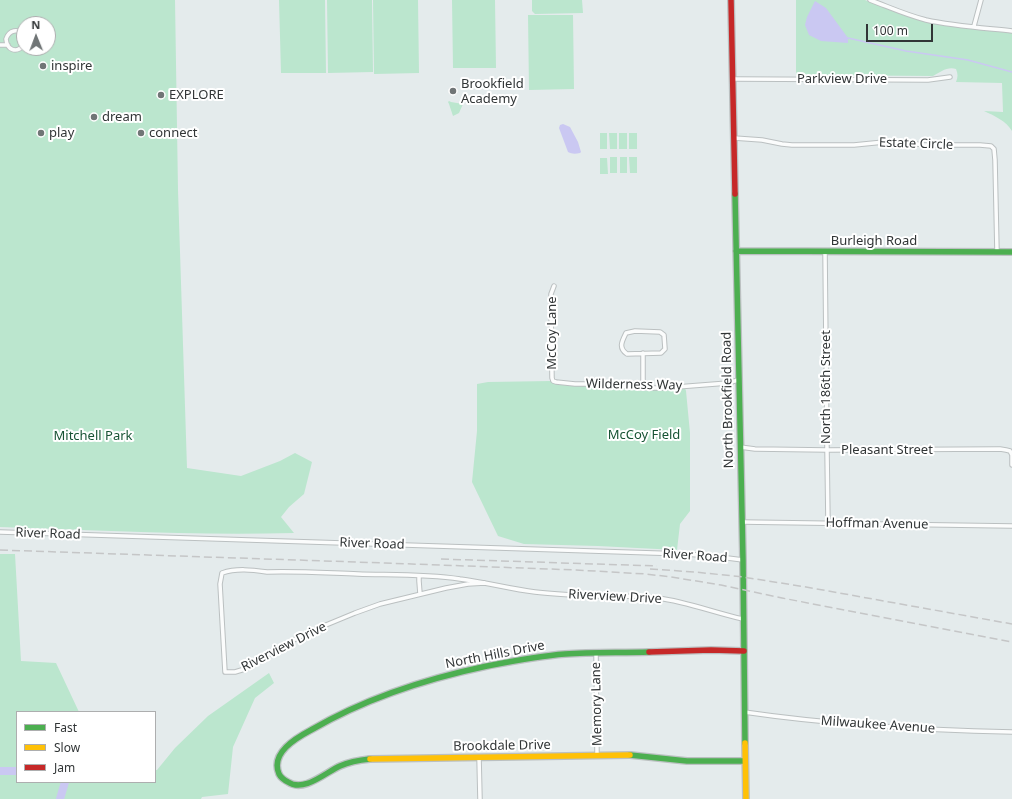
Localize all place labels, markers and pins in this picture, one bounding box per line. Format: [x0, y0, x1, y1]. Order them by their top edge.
place label: inspire [51, 58, 92, 74]
marker: inspire [38, 61, 48, 71]
place label: Brookfield Academy [461, 76, 524, 107]
marker: Brookfield Academy [448, 86, 458, 96]
place label: EXPLORE [169, 87, 224, 103]
marker: EXPLORE [156, 90, 166, 100]
place label: dream [102, 109, 142, 125]
marker: dream [89, 112, 99, 122]
place label: play [49, 125, 74, 141]
place label: connect [149, 125, 197, 141]
marker: play [36, 128, 46, 138]
marker: connect [136, 128, 146, 138]

